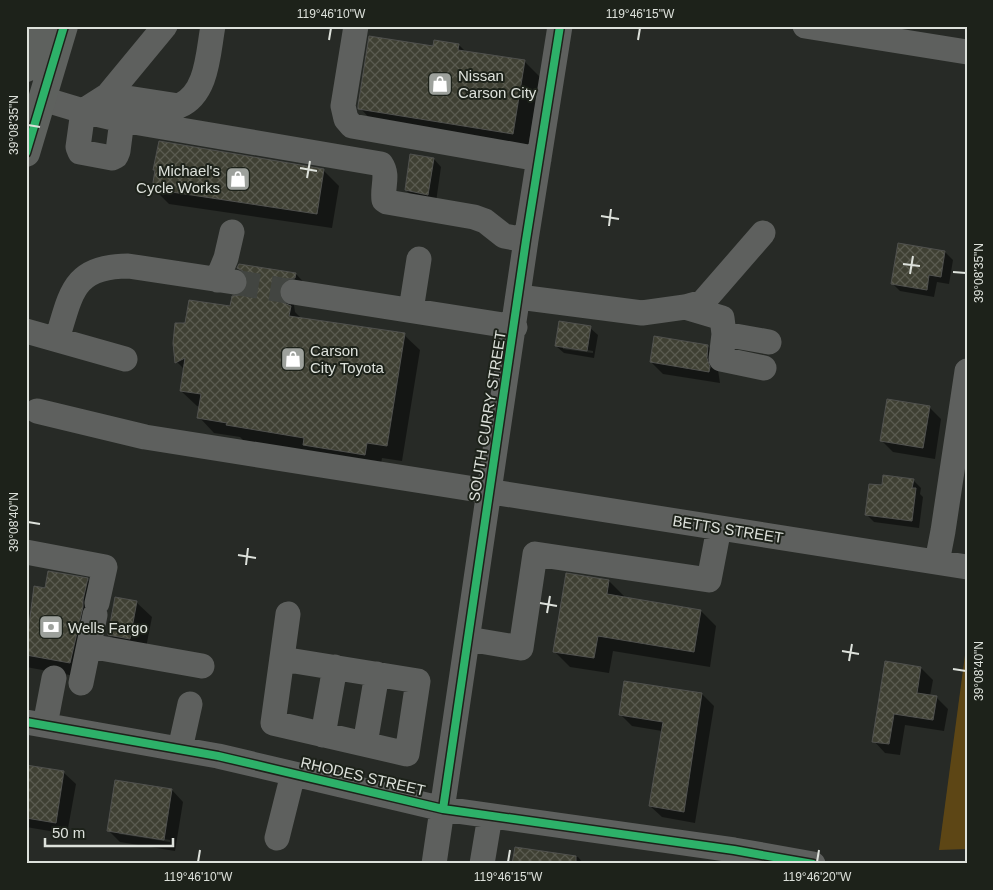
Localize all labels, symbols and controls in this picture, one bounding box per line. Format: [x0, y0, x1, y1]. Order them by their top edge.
text: 119°46'10"W [297, 7, 366, 21]
text: 119°46'15"W [606, 7, 675, 21]
place label: Nissan Carson City [458, 67, 537, 101]
shop icon: Nissan Carson City [427, 71, 453, 97]
text: 39°08'35"N [7, 95, 21, 155]
place label: Michael's Cycle Works [136, 162, 220, 196]
shop icon: Michael's Cycle Works [225, 166, 251, 192]
text: 39°08'35"N [972, 243, 986, 303]
street label: SOUTH CURRY STREET [465, 329, 509, 503]
place label: Carson City Toyota [310, 342, 385, 376]
shop icon: Carson City Toyota [280, 346, 306, 372]
text: 39°08'40"N [7, 492, 21, 552]
street label: BETTS STREET [672, 512, 784, 546]
bank icon: Wells Fargo [38, 614, 64, 640]
place label: Wells Fargo [68, 619, 148, 636]
text: 39°08'40"N [972, 641, 986, 701]
street label: RHODES STREET [299, 753, 427, 799]
scale bar [45, 815, 172, 847]
text: 50 m [52, 824, 85, 841]
text: 119°46'10"W [164, 870, 233, 884]
text: 119°46'15"W [474, 870, 543, 884]
text: 119°46'20"W [783, 870, 852, 884]

